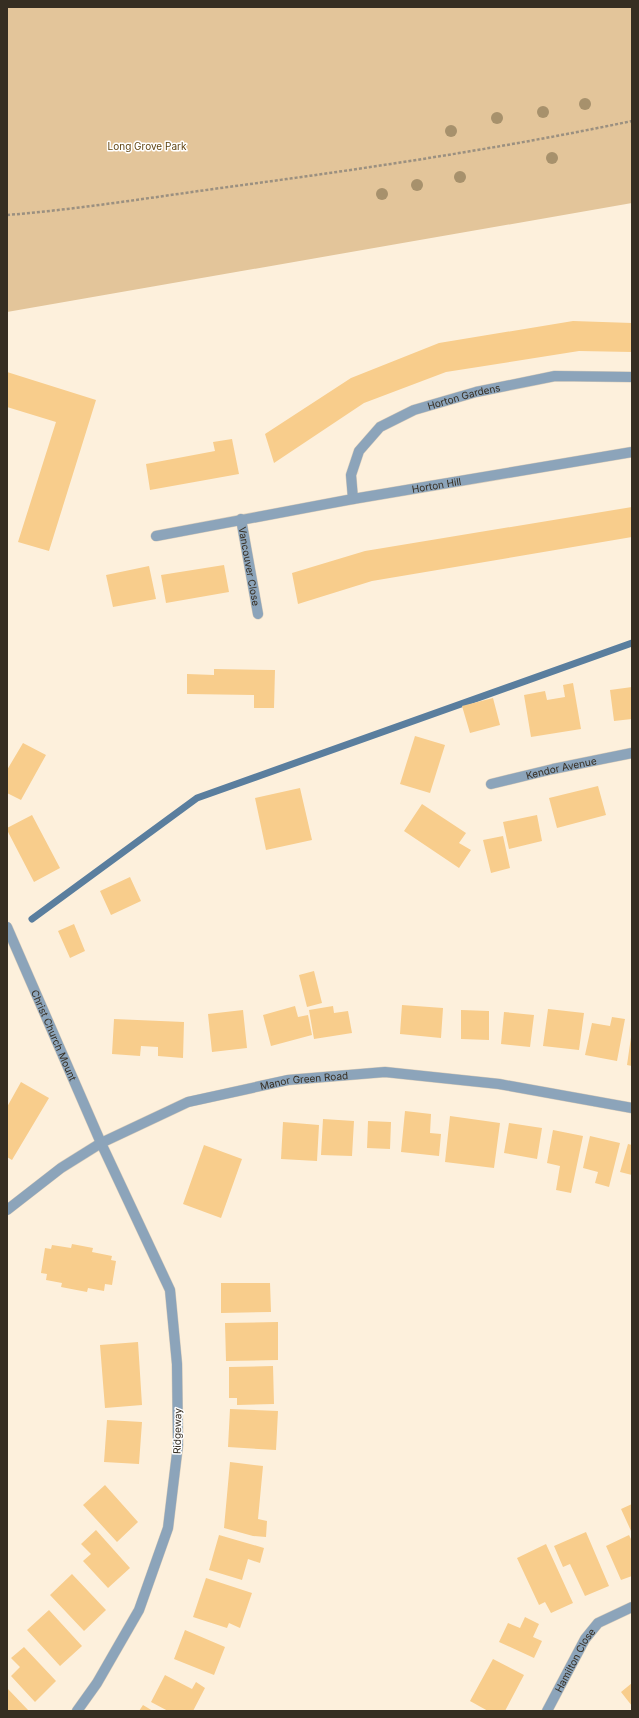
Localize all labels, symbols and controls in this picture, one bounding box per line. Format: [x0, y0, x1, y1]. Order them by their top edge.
park label: Long Grove Park [108, 140, 187, 152]
street label: Horton Gardens [426, 381, 501, 412]
street label: Horton Hill [411, 475, 462, 495]
street label: Vancouver Close [236, 526, 262, 607]
street label: Kendor Avenue [525, 754, 598, 781]
street label: Christ Church Mount [29, 988, 79, 1083]
street label: Manor Green Road [259, 1069, 349, 1092]
street label: Ridgeway [171, 1408, 183, 1454]
street label: Hamilton Close [552, 1625, 598, 1694]

